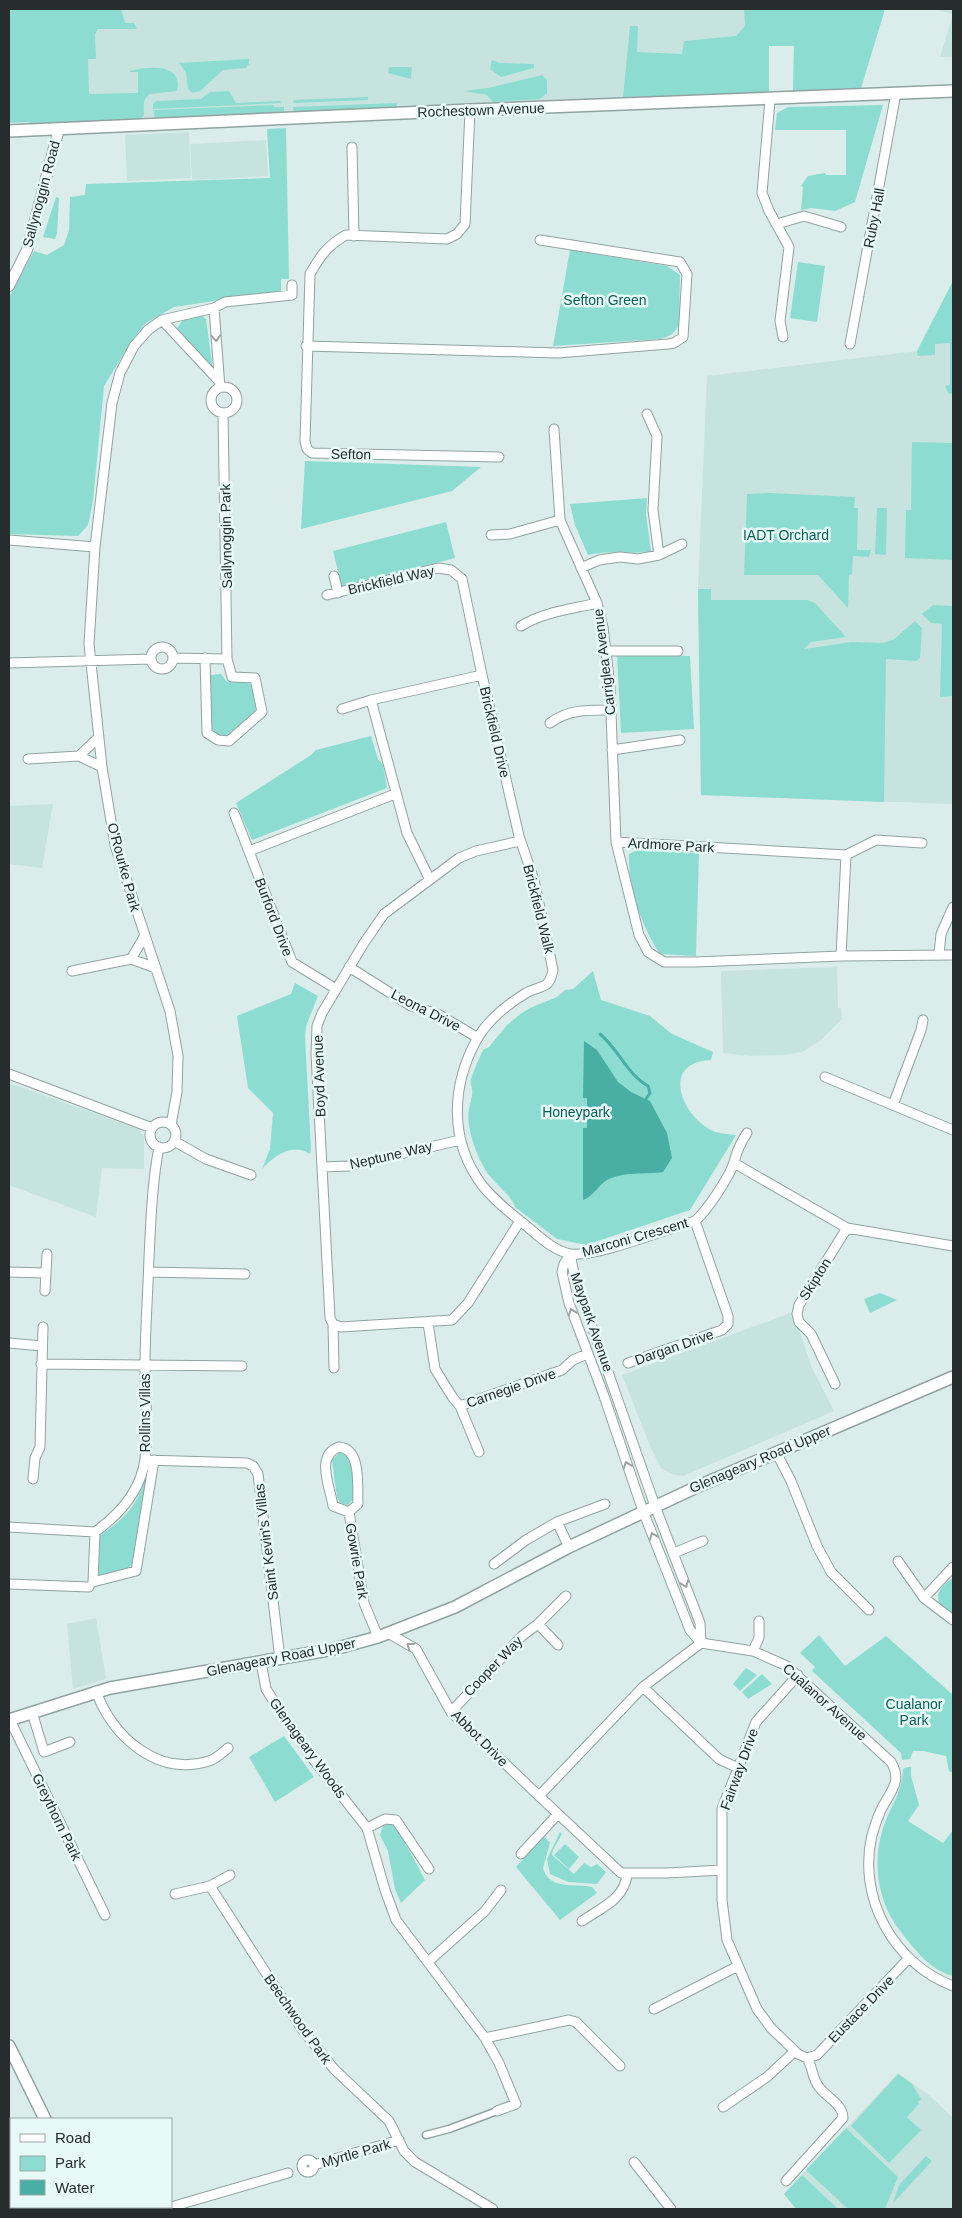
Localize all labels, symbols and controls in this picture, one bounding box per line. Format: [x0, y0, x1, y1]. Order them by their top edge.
street label: Rochestown Avenue [417, 100, 545, 120]
street label: Sallynoggin Road [19, 139, 63, 249]
street label: Ruby Hall [860, 187, 888, 249]
park label: Sefton Green [563, 292, 647, 308]
one-way arrow [210, 334, 221, 342]
street label: Sefton [331, 446, 371, 462]
street label: Sallynoggin Park [217, 482, 235, 589]
park label: IADT Orchard [743, 527, 829, 543]
street label: Brickfield Way [346, 562, 436, 598]
street label: Carriglea Avenue [590, 608, 618, 716]
street label: Brickfield Drive [477, 685, 513, 779]
street label: O'Rourke Park [104, 821, 144, 914]
street label: Ardmore Park [627, 835, 716, 855]
street label: Brickfield Walk [520, 863, 558, 956]
street label: Burford Drive [252, 876, 296, 959]
street label: Leona Drive [389, 986, 463, 1034]
street label: Boyd Avenue [310, 1034, 328, 1117]
park label: Honeypark [542, 1104, 611, 1120]
street label: Neptune Way [348, 1138, 434, 1172]
street label: Marconi Crescent [580, 1214, 690, 1260]
street label: Skipton [796, 1255, 834, 1303]
street label: Maypark Avenue [568, 1270, 617, 1374]
one-way arrow [568, 1309, 578, 1317]
street label: Dargan Drive [632, 1326, 716, 1368]
street label: Carnegie Drive [464, 1365, 558, 1411]
street label: Rollins Villas [137, 1373, 153, 1453]
street label: Glenageary Road Upper [687, 1422, 833, 1496]
one-way arrow [623, 1461, 633, 1470]
street label: Saint Kevin's Villas [251, 1483, 281, 1601]
street label: Gowrie Park [342, 1522, 372, 1601]
one-way arrow [648, 1532, 659, 1541]
one-way arrow [679, 1579, 690, 1588]
street label: Cooper Way [460, 1633, 526, 1699]
street label: Glenageary Road Upper [205, 1635, 357, 1679]
one-way arrow [406, 1643, 416, 1652]
street label: Cualanor Avenue [780, 1660, 870, 1744]
street label: Glenageary Woods [266, 1695, 350, 1801]
park label: Cualanor Park [886, 1696, 943, 1728]
street label: Abbot Drive [448, 1706, 512, 1770]
street label: Fairway Drive [717, 1726, 761, 1812]
street label: Greythorn Park [29, 1771, 85, 1864]
street label: Beechwood Park [261, 1971, 335, 2068]
street label: Eustace Drive [825, 1972, 897, 2046]
legend [10, 2118, 172, 2208]
text: Road [55, 2129, 91, 2146]
street label: Myrtle Park [320, 2135, 393, 2170]
text: Park [55, 2154, 86, 2171]
text: Water [55, 2179, 94, 2196]

